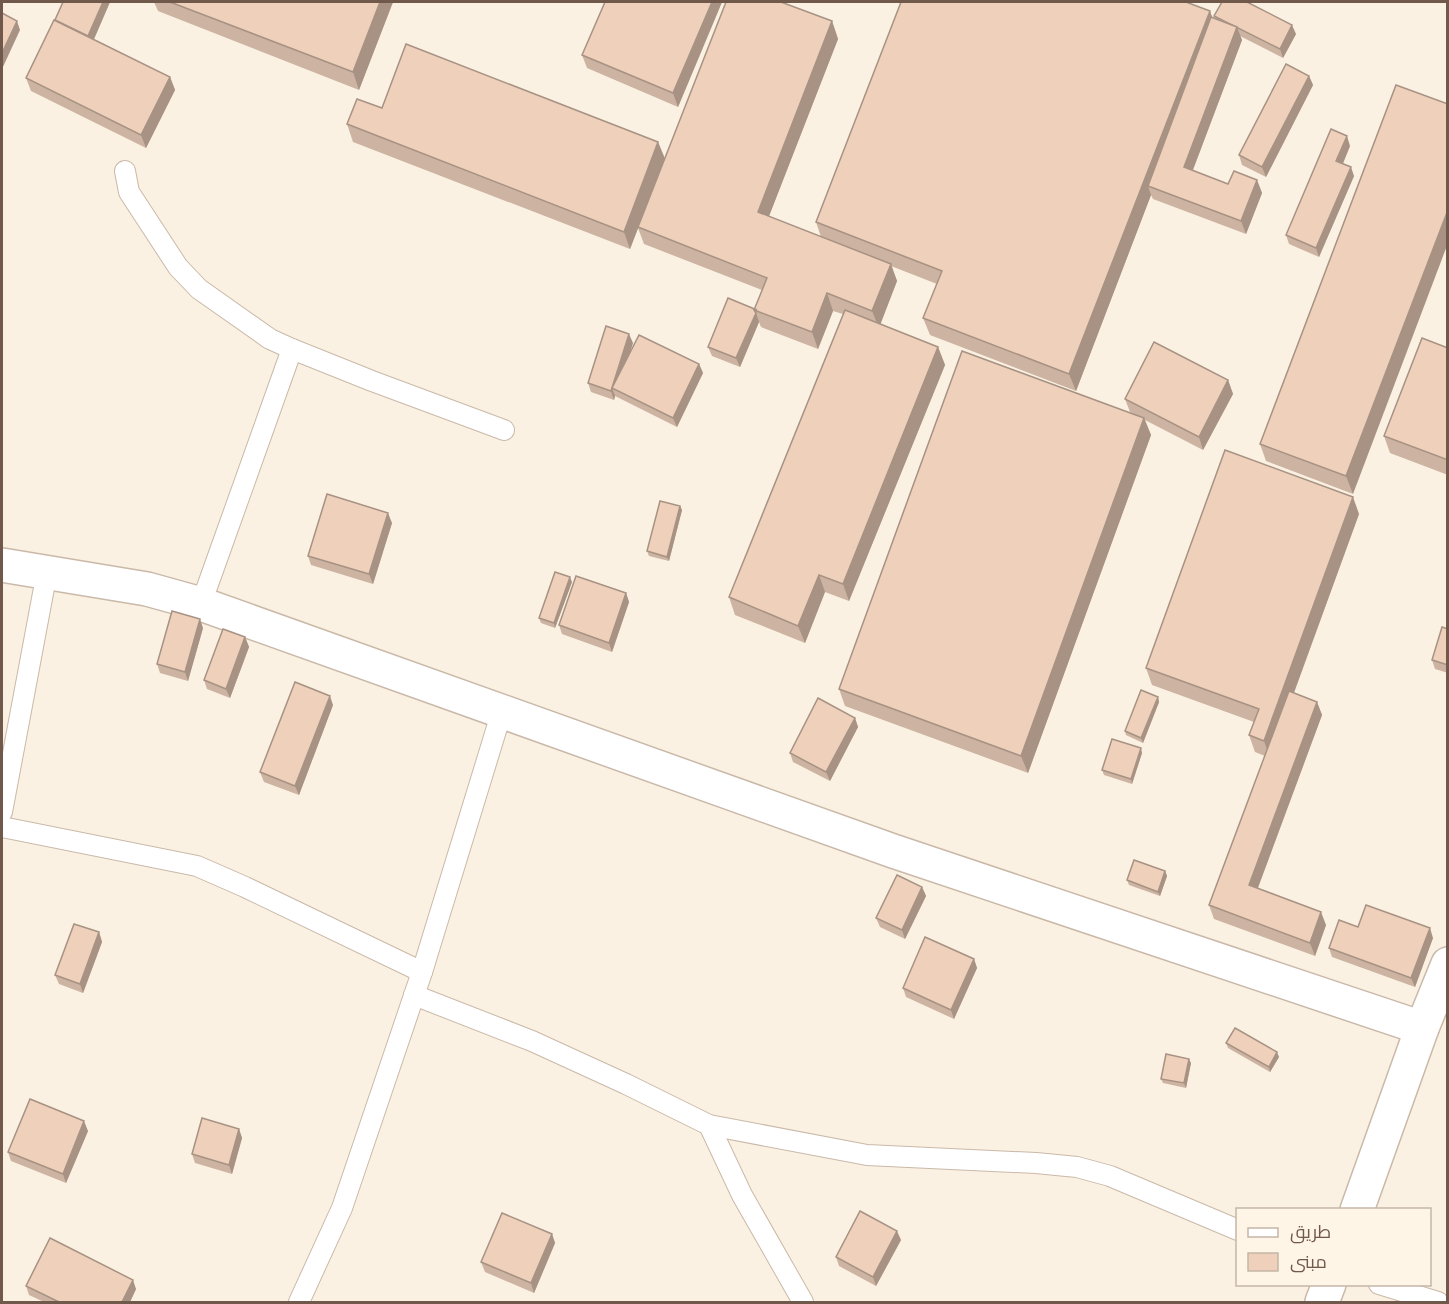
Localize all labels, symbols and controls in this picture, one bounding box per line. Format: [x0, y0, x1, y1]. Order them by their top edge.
legend [1236, 1208, 1431, 1286]
text: طريق [1290, 1222, 1331, 1244]
text: مبنى [1290, 1252, 1327, 1273]

